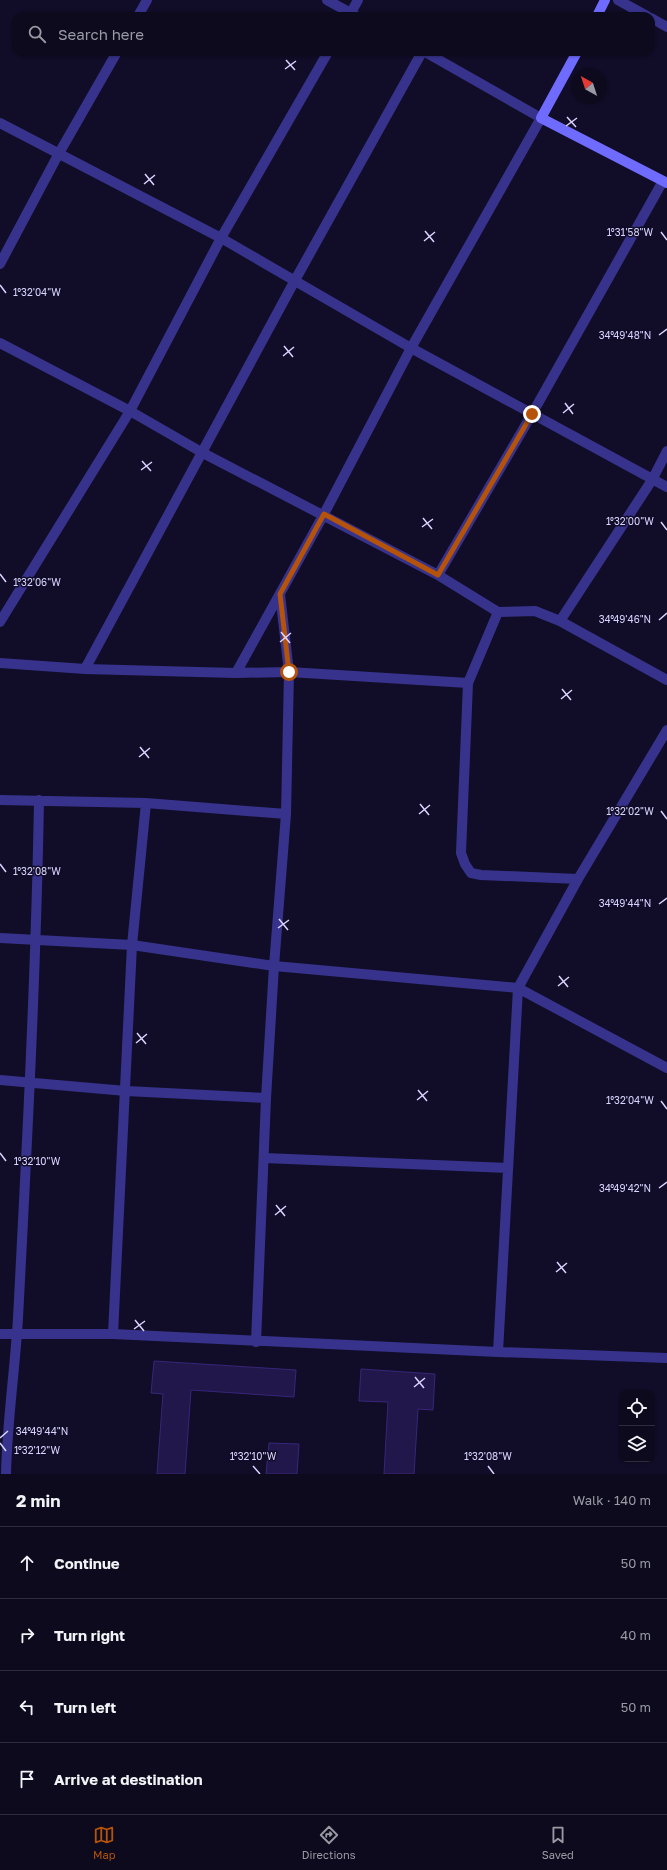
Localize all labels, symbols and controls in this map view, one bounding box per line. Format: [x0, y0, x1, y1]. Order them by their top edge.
search box [12, 12, 655, 56]
icon: search [26, 23, 48, 45]
text: Search here [58, 25, 144, 43]
north arrow [571, 68, 607, 104]
text: 1°31'58"W [607, 226, 654, 238]
text: 1°32'04"W [13, 286, 61, 298]
text: 34°49'48"N [599, 329, 651, 341]
route end [523, 405, 541, 423]
text: 1°32'00"W [606, 515, 654, 527]
text: 1°32'06"W [13, 576, 61, 588]
text: 34°49'46"N [599, 613, 651, 625]
route start [280, 663, 298, 681]
text: 1°32'02"W [606, 805, 654, 817]
text: 1°32'08"W [13, 865, 61, 877]
text: 34°49'44"N [599, 897, 651, 909]
text: 1°32'04"W [606, 1094, 654, 1106]
text: 1°32'10"W [14, 1155, 61, 1167]
text: 34°49'42"N [599, 1182, 651, 1194]
map controls [619, 1390, 655, 1462]
button: locate [619, 1390, 655, 1426]
text: 34°49'44"N [16, 1425, 68, 1437]
button: layers [619, 1426, 655, 1462]
text: 1°32'12"W [14, 1444, 60, 1456]
text: 1°32'10"W [230, 1450, 277, 1462]
text: 1°32'08"W [464, 1450, 512, 1462]
text: 2 min [16, 1490, 60, 1511]
text: Walk · 140 m [573, 1492, 651, 1508]
icon: ahead [16, 1552, 38, 1574]
text: Continue [54, 1554, 120, 1572]
text: 50 m [621, 1555, 651, 1571]
icon: right [16, 1624, 38, 1646]
text: Turn right [54, 1626, 125, 1644]
text: 40 m [620, 1627, 651, 1643]
icon: left [16, 1696, 38, 1718]
text: Turn left [54, 1698, 116, 1716]
text: 50 m [621, 1699, 651, 1715]
icon: arrive [16, 1768, 38, 1790]
text: Arrive at destination [54, 1770, 203, 1788]
tab: Map [93, 1824, 116, 1861]
tab: Directions [302, 1824, 356, 1861]
tab: Saved [542, 1824, 574, 1861]

